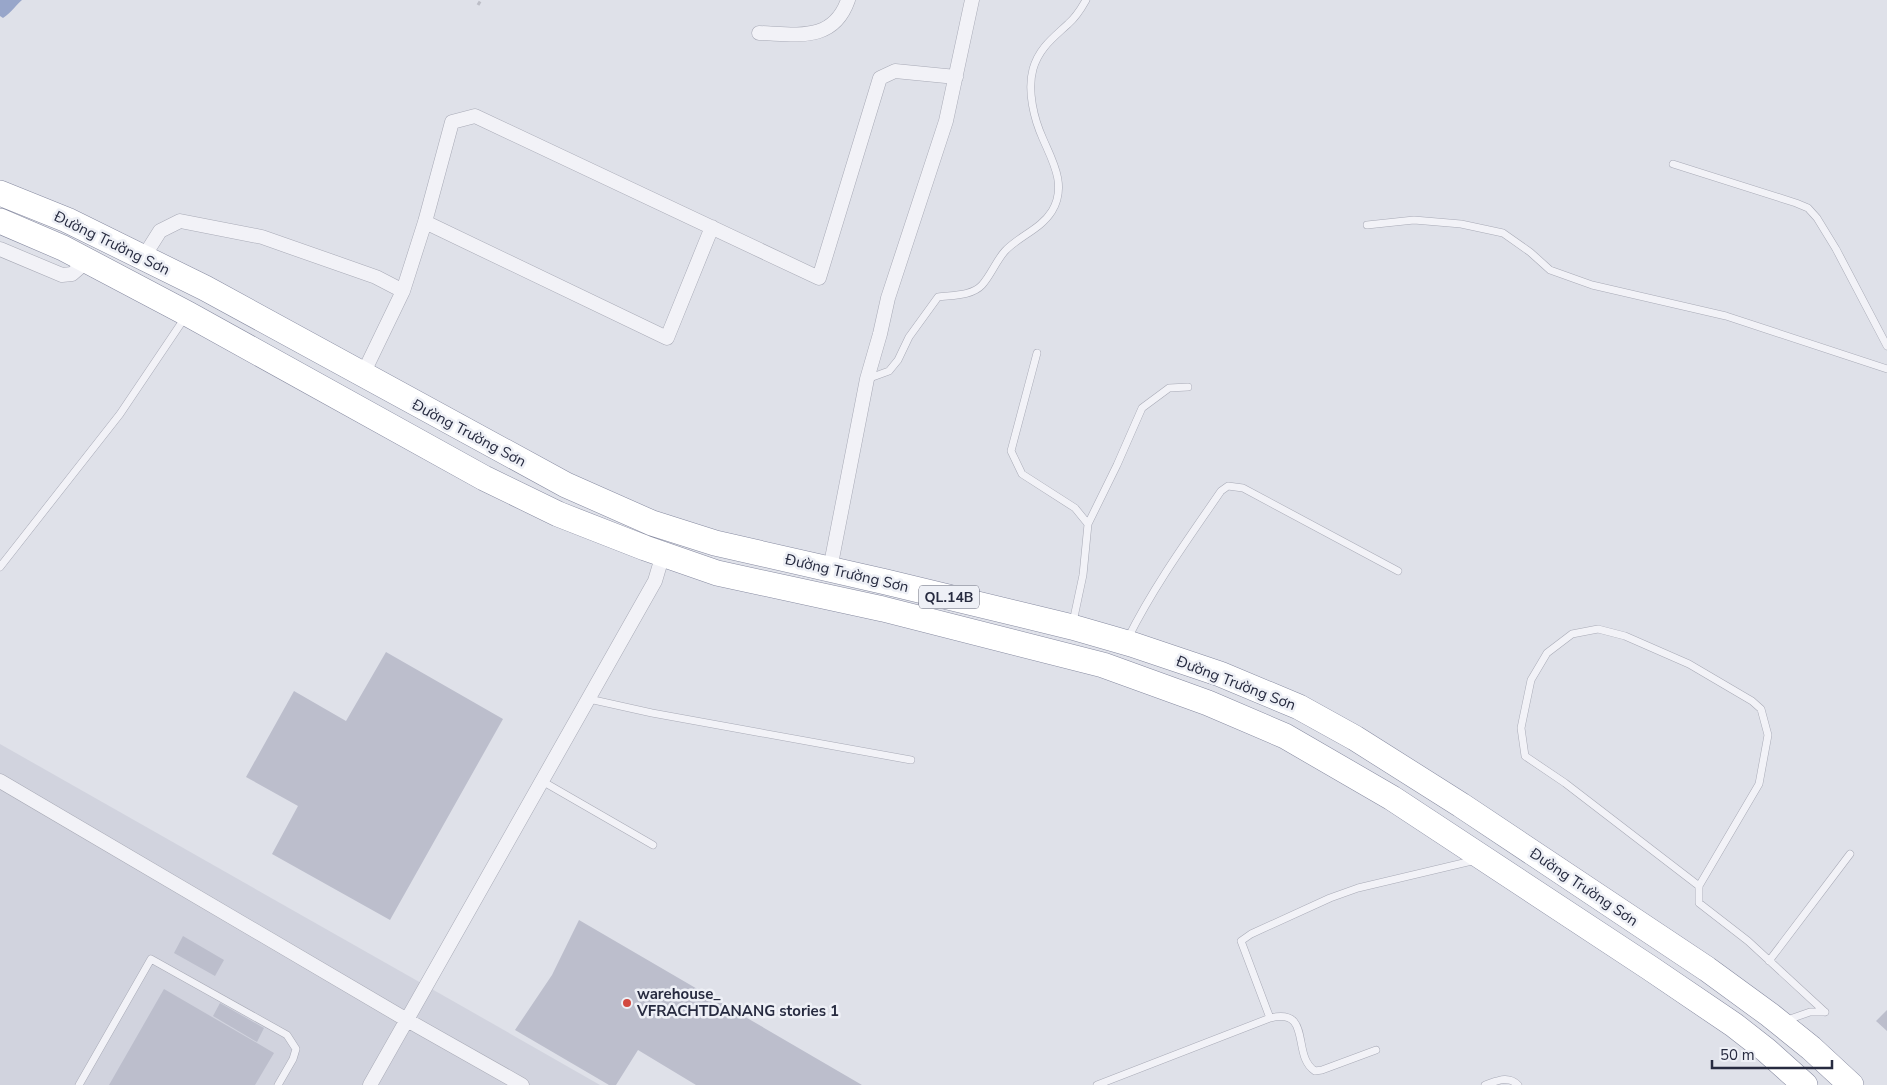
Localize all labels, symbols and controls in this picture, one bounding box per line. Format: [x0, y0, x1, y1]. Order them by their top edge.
street label: Đường Trường Sơn [50, 206, 173, 280]
street label: Đường Trường Sơn [408, 394, 529, 471]
street label: Đường Trường Sơn [782, 549, 911, 597]
road number: QL.14B [919, 586, 979, 608]
street label: Đường Trường Sơn [1173, 651, 1299, 715]
street label: Đường Trường Sơn [1525, 843, 1642, 931]
place label: warehouse_ VFRACHTDANANG stories 1 [636, 984, 839, 1021]
marker: warehouse_ VFRACHTDANANG stories 1 [621, 997, 633, 1009]
scale bar [1712, 1038, 1832, 1070]
text: 50 m [1720, 1045, 1755, 1065]

